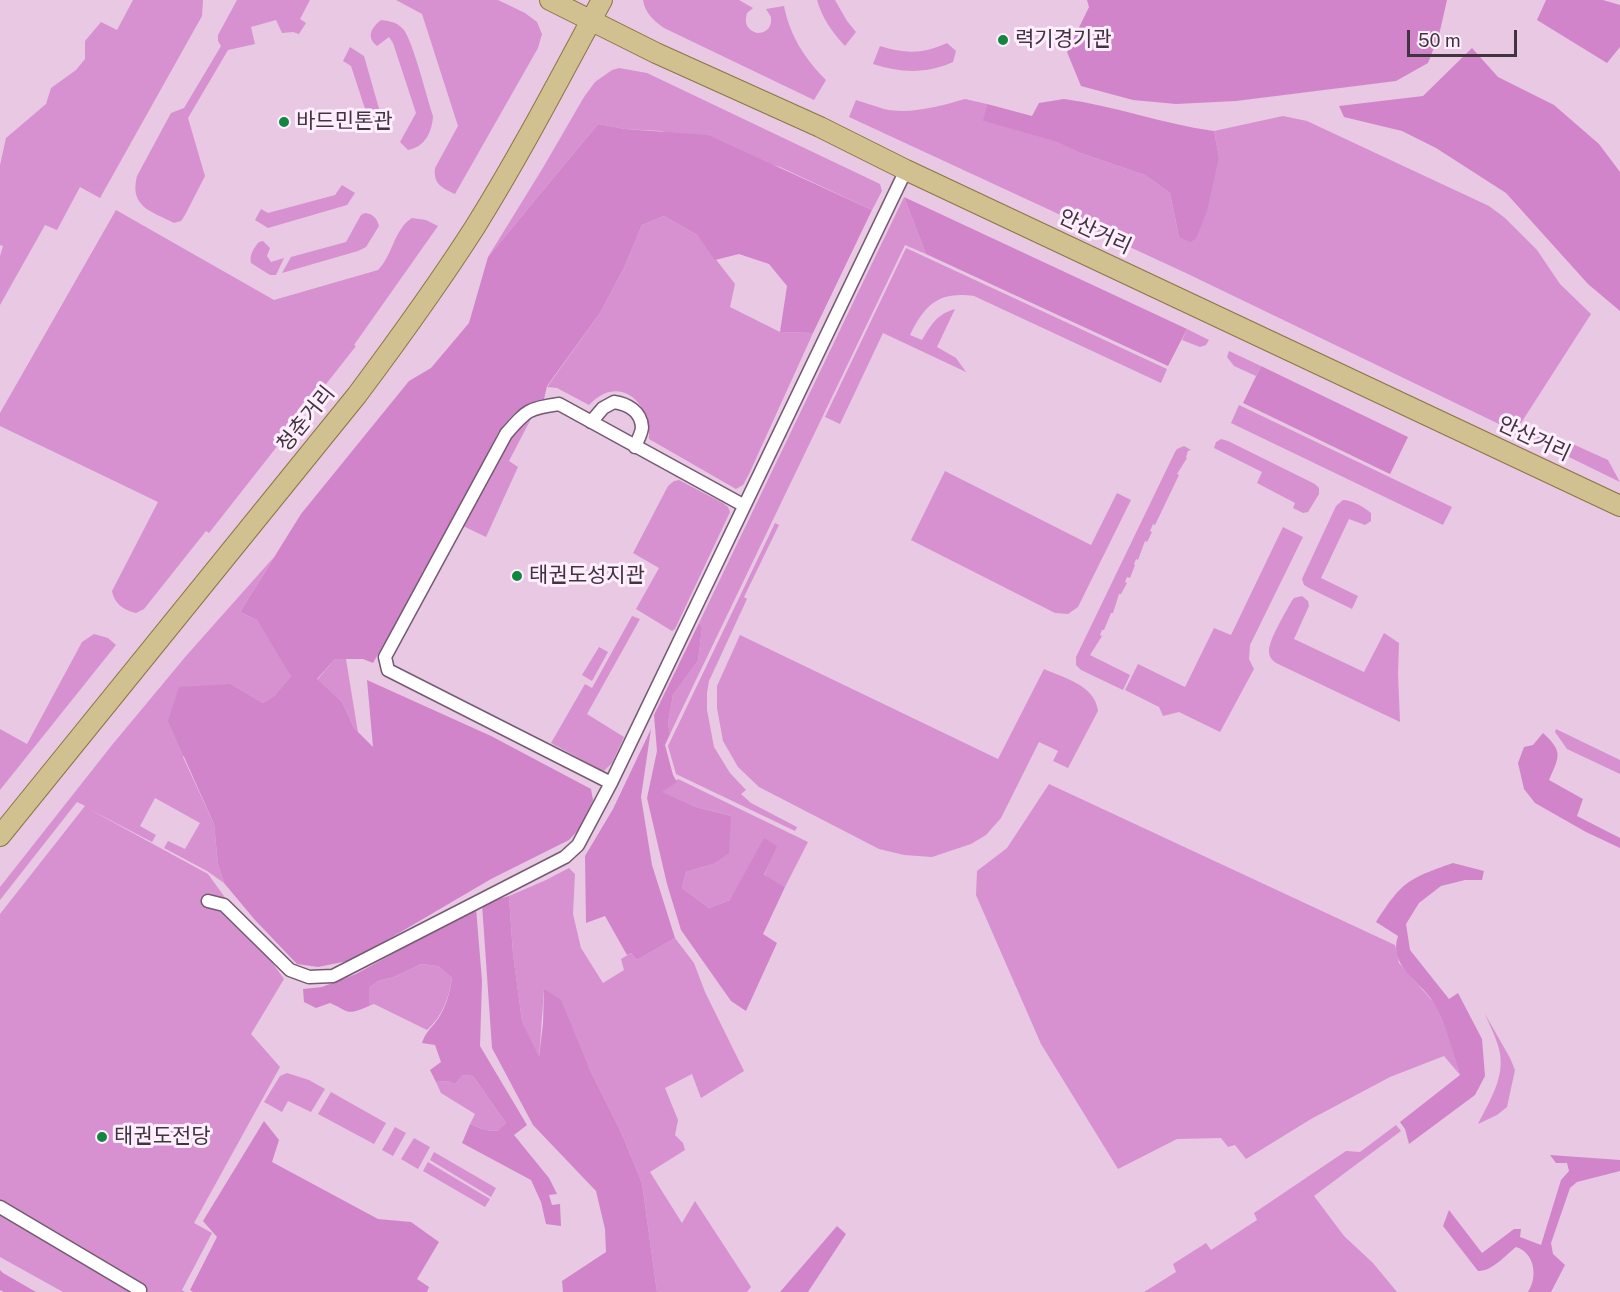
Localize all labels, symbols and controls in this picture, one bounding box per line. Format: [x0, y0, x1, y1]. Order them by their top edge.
scale bar [1410, 18, 1520, 56]
place label: 력기경기관 [1015, 27, 1112, 53]
text: 50 m [1418, 30, 1461, 51]
marker: 력기경기관 [996, 33, 1010, 47]
place label: 바드민톤관 [296, 109, 393, 135]
marker: 바드민톤관 [277, 115, 291, 129]
street label: 안산거리 [1055, 204, 1135, 260]
street label: 청춘거리 [272, 381, 340, 457]
street label: 안산거리 [1494, 411, 1574, 467]
place label: 태권도성지관 [529, 563, 645, 589]
marker: 태권도성지관 [510, 569, 524, 583]
place label: 태권도전당 [114, 1124, 211, 1150]
marker: 태권도전당 [95, 1130, 109, 1144]

